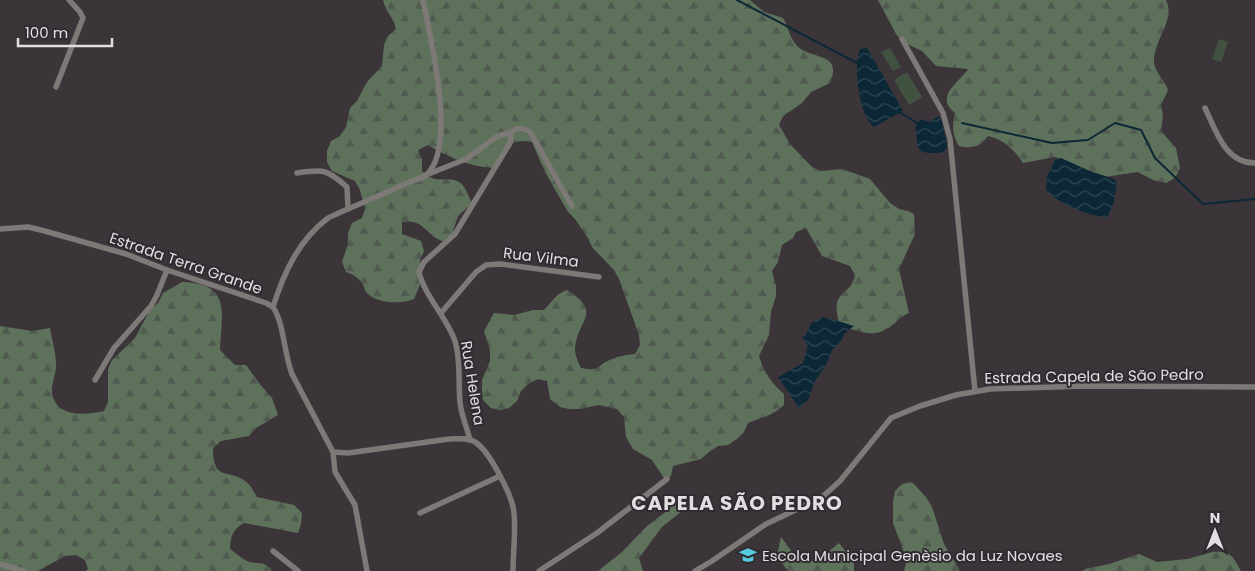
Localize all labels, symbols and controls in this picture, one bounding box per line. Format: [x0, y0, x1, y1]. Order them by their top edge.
scale bar [18, 15, 111, 47]
text: 100 m [25, 22, 68, 43]
street label: Estrada Terra Grande [107, 227, 265, 299]
street label: Rua Vilma [502, 242, 580, 272]
street label: Rua Helena [456, 339, 490, 427]
street label: Estrada Capela de São Pedro [984, 364, 1204, 388]
district label: CAPELA SÃO PEDRO [631, 489, 843, 517]
north arrow [1190, 506, 1240, 556]
text: N [1210, 508, 1220, 528]
school or university icon: Escola Municipal Genèsio da Luz Novaes [738, 545, 758, 565]
place label: Escola Municipal Genèsio da Luz Novaes [762, 545, 1063, 566]

